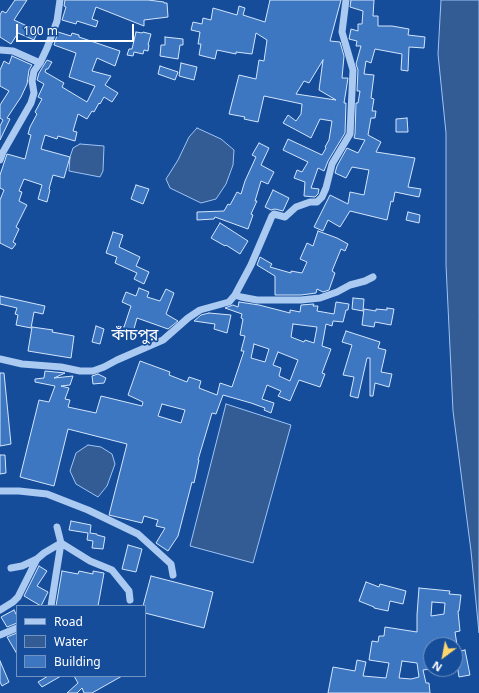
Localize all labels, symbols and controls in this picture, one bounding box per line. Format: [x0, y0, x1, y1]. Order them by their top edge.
scale bar [18, 16, 136, 42]
text: 100 m [23, 22, 58, 39]
district label: কাঁচপুর [112, 325, 158, 345]
legend [16, 605, 146, 677]
text: Road [54, 613, 83, 630]
text: Water [54, 633, 88, 650]
north arrow [423, 637, 463, 677]
text: Building [54, 653, 101, 670]
text: N [429, 658, 445, 675]

